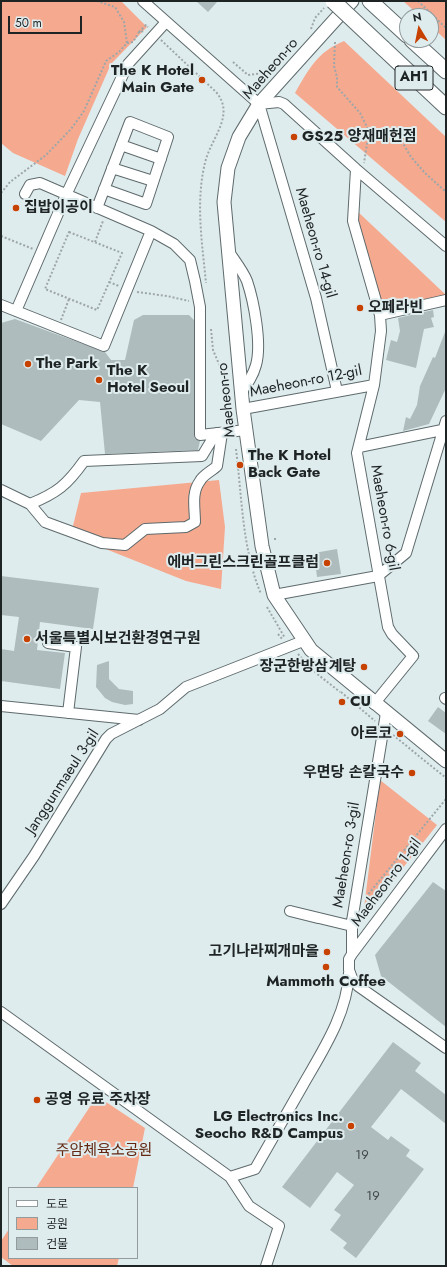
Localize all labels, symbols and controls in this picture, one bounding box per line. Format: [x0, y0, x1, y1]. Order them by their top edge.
scale bar [10, 8, 84, 34]
north arrow [399, 8, 439, 48]
text: N [411, 9, 423, 26]
text: 50 m [15, 14, 42, 32]
street label: Maeheon-ro [240, 35, 302, 103]
place label: The K Hotel Main Gate [111, 62, 194, 97]
road number: AH1 [395, 66, 433, 90]
marker: The K Hotel Main Gate [197, 75, 207, 85]
place label: GS25 양재매헌점 [302, 128, 417, 146]
marker: GS25 양재매헌점 [289, 132, 299, 142]
street label: Maeheon-ro 14-gil [291, 186, 339, 300]
place label: 집밥이공이 [24, 199, 93, 217]
marker: 집밥이공이 [11, 203, 21, 213]
place label: 오페라빈 [368, 299, 423, 317]
marker: 오페라빈 [355, 303, 365, 313]
place label: The Park [36, 355, 98, 373]
marker: The Park [23, 359, 33, 369]
place label: The K Hotel Seoul [107, 362, 189, 397]
street label: Maeheon-ro [214, 362, 240, 438]
street label: Maeheon-ro 12-gil [248, 362, 364, 402]
marker: The K Hotel Seoul [94, 375, 104, 385]
place label: The K Hotel Back Gate [248, 447, 331, 482]
marker: The K Hotel Back Gate [235, 460, 245, 470]
street label: Maeheon-ro 6-gil [366, 464, 402, 572]
place label: 에버그린스크린골프클럼 [167, 554, 319, 572]
marker: 에버그린스크린골프클럼 [322, 558, 332, 568]
place label: 서울특별시보건환경연구원 [35, 630, 201, 648]
marker: 서울특별시보건환경연구원 [22, 634, 32, 644]
place label: 장군한방삼계탕 [259, 658, 356, 676]
marker: 장군한방삼계탕 [359, 662, 369, 672]
place label: CU [350, 693, 371, 711]
marker: CU [337, 697, 347, 707]
place label: 아르코 [351, 725, 392, 743]
street label: Janggunmaeul 3-gil [22, 726, 104, 838]
marker: 아르코 [395, 729, 405, 739]
place label: 우면당 손칼국수 [303, 764, 404, 782]
marker: 우면당 손칼국수 [407, 768, 417, 778]
street label: Maeheon-ro 3-gil [330, 801, 364, 909]
street label: Maeheon-ro 1-gil [348, 836, 426, 930]
place label: 고기나라찌개마을 [209, 943, 319, 961]
marker: 고기나라찌개마을 [322, 947, 332, 957]
marker: Mammoth Coffee [321, 962, 331, 972]
place label: Mammoth Coffee [266, 973, 386, 991]
place label: 공영 유료 주차장 [45, 1091, 151, 1109]
marker: 공영 유료 주차장 [32, 1095, 42, 1105]
place label: LG Electronics Inc. Seocho R&D Campus [195, 1108, 343, 1143]
marker: LG Electronics Inc. Seocho R&D Campus [346, 1121, 356, 1131]
park label: 주암체육소공원 [56, 1142, 152, 1160]
house number: 19 [355, 1148, 369, 1164]
legend [8, 1187, 138, 1259]
house number: 19 [366, 1189, 380, 1205]
text: 도로 [46, 1195, 68, 1213]
text: 공원 [46, 1215, 68, 1233]
text: 건물 [46, 1235, 68, 1253]

